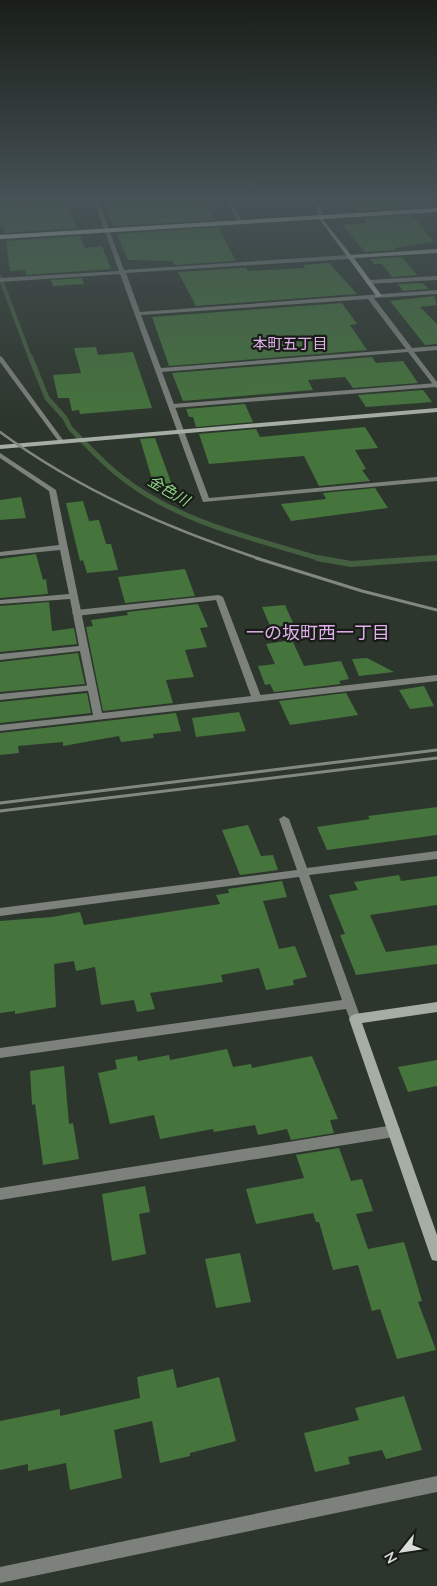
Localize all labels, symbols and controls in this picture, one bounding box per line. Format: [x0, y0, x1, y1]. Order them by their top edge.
district label: 本町五丁目 [252, 334, 328, 352]
water label: 金色川 [145, 471, 195, 510]
district label: 一の坂町西一丁目 [246, 621, 390, 643]
north arrow [377, 1526, 427, 1576]
text: N [380, 1549, 400, 1567]

